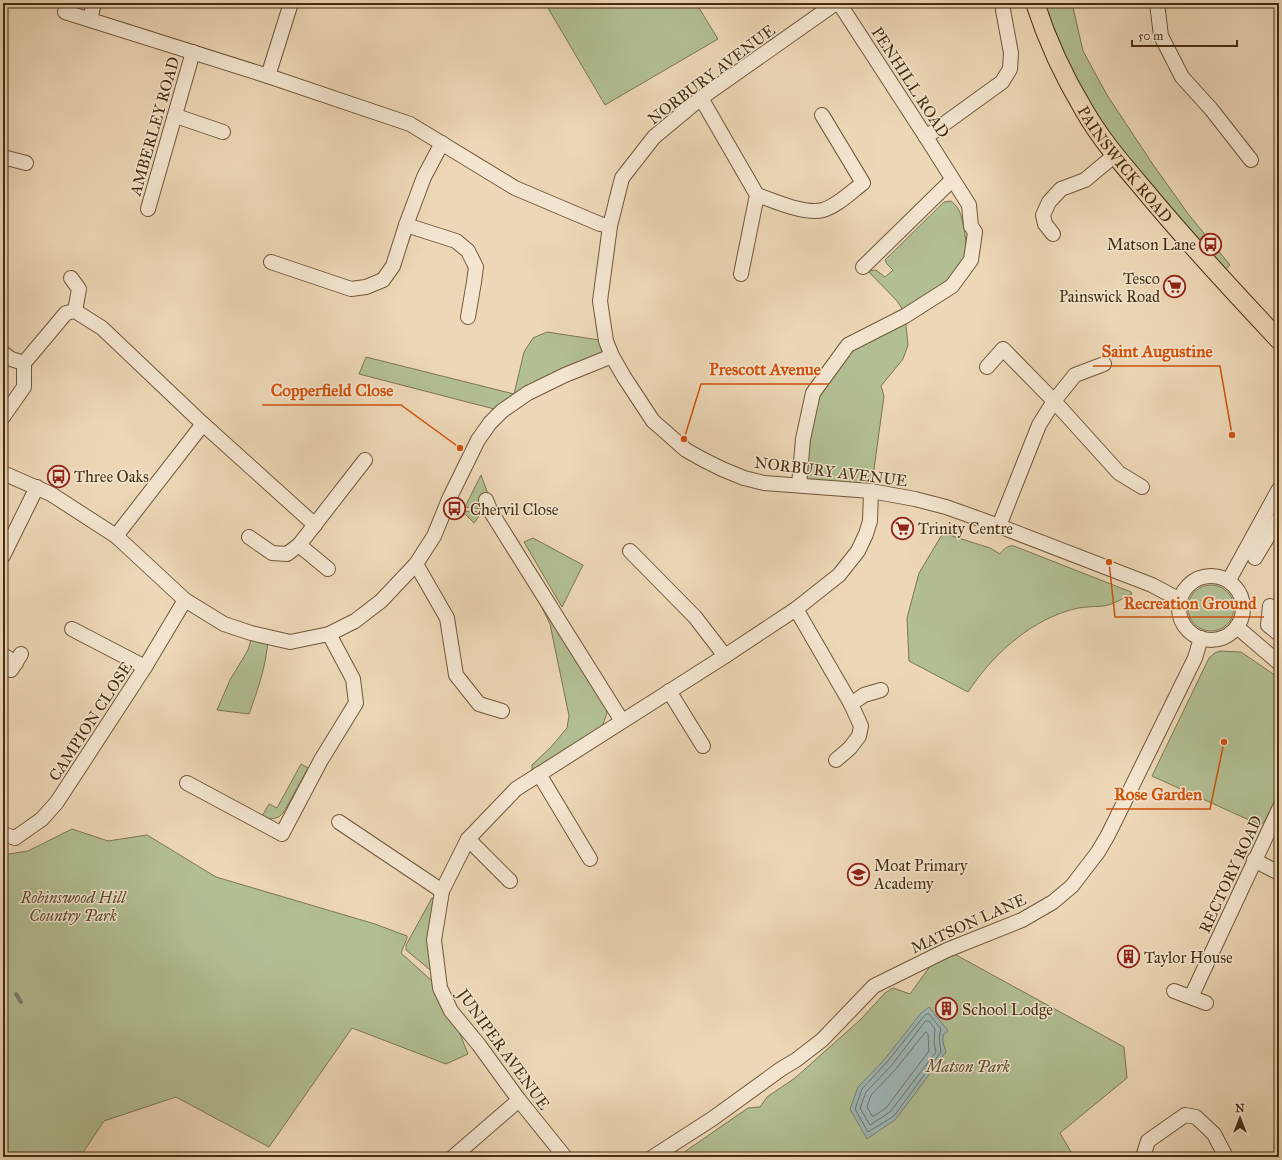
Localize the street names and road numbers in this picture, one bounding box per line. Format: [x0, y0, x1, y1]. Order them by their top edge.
street label: NORBURY AVENUE [644, 20, 779, 128]
street label: PENHILL ROAD [868, 23, 953, 141]
street label: AMBERLEY ROAD [125, 55, 183, 199]
street label: PAINSWICK ROAD [1074, 103, 1176, 226]
street label: NORBURY AVENUE [753, 453, 909, 490]
street label: CAMPION CLOSE [45, 658, 136, 785]
street label: RECTORY ROAD [1195, 812, 1266, 936]
street label: MATSON LANE [908, 890, 1029, 957]
street label: JUNIPER AVENUE [451, 984, 554, 1114]

